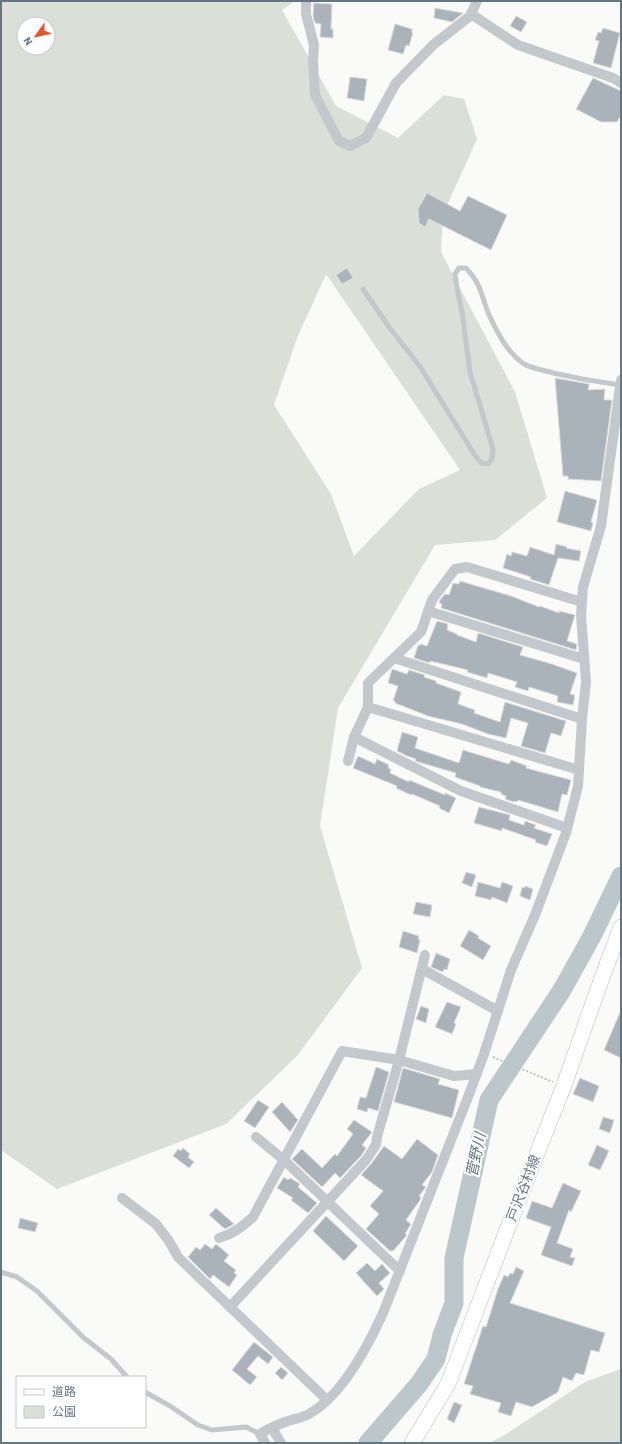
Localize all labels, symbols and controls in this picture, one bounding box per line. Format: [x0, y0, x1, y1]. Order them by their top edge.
north arrow [16, 16, 56, 56]
text: N [20, 34, 36, 48]
water label: 菅野川 [462, 1129, 492, 1179]
street label: 戸沢谷村線 [502, 1152, 546, 1225]
legend [16, 1376, 146, 1428]
text: 道路 [52, 1384, 76, 1401]
text: 公園 [52, 1404, 76, 1421]

